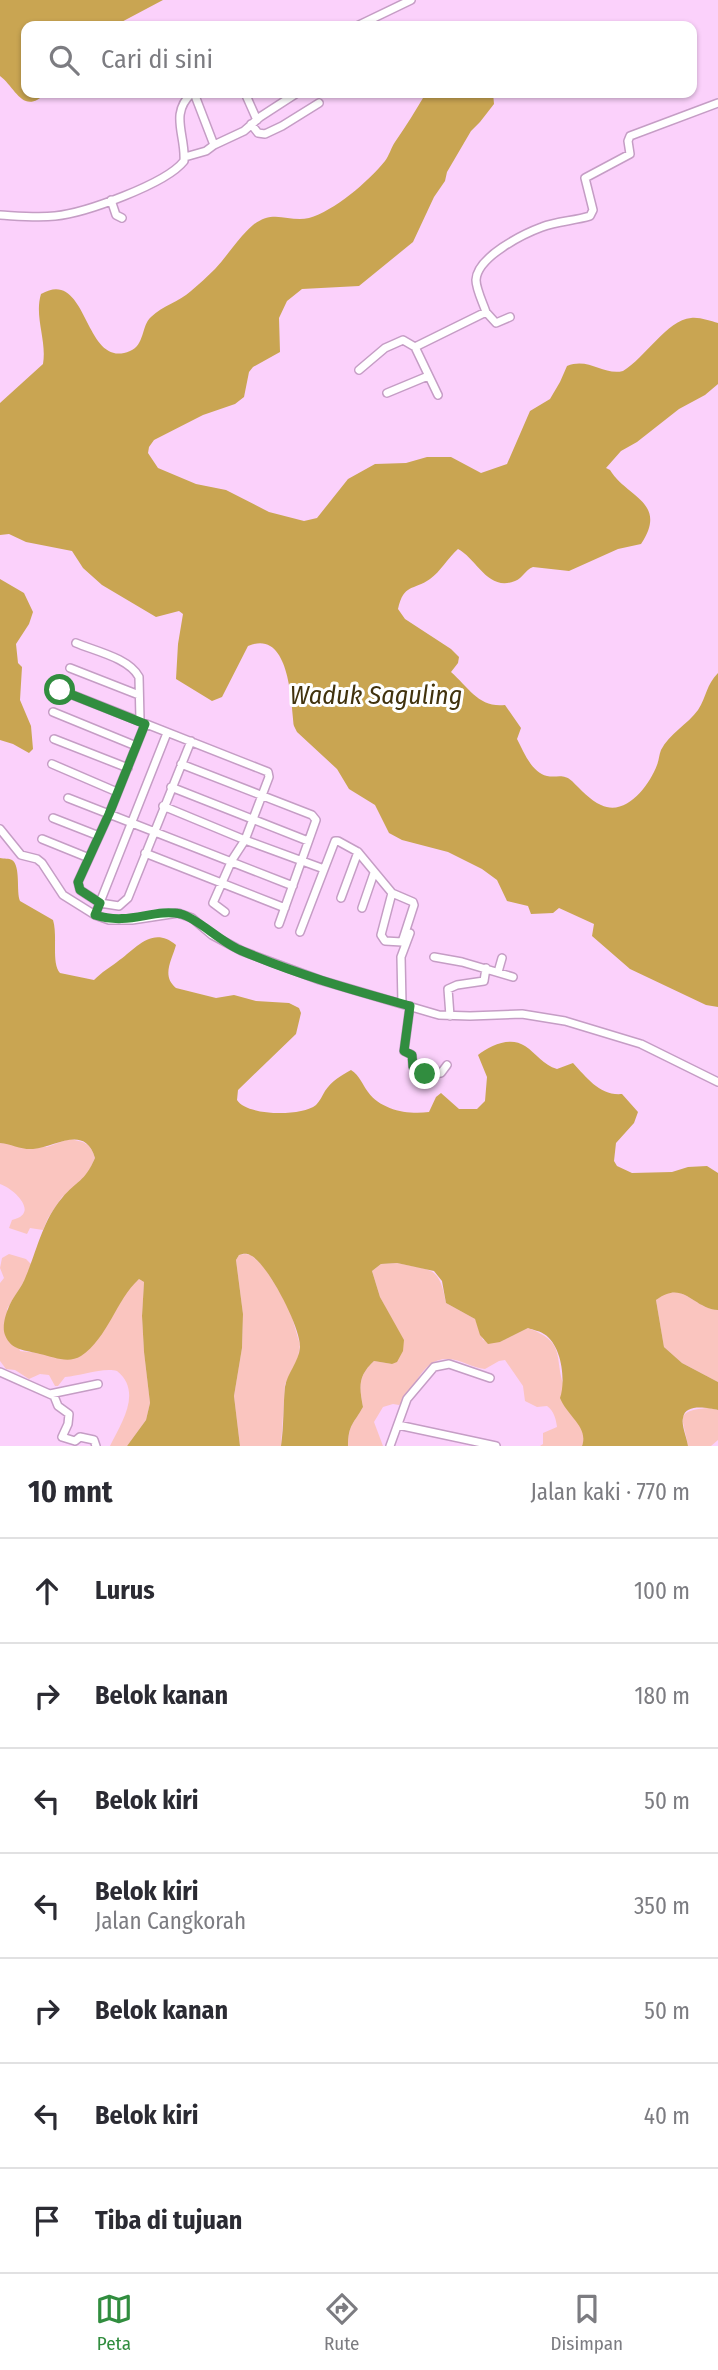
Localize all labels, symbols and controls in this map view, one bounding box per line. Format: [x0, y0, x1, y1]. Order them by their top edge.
search box [21, 21, 697, 98]
icon: search [45, 41, 83, 79]
text: Cari di sini [101, 44, 213, 75]
route start [44, 674, 75, 705]
water label: Waduk Saguling [290, 680, 462, 711]
route end [409, 1058, 440, 1089]
text: 10 mnt [28, 1474, 112, 1510]
text: Jalan kaki · 770 m [531, 1478, 690, 1506]
icon: ahead [28, 1572, 66, 1610]
text: Lurus [95, 1575, 155, 1606]
text: 100 m [634, 1577, 690, 1605]
icon: right [28, 1677, 66, 1715]
text: Belok kanan [95, 1680, 228, 1711]
text: 180 m [634, 1682, 690, 1710]
icon: left [28, 1782, 66, 1820]
text: Belok kiri [95, 1785, 198, 1816]
text: 50 m [644, 1787, 690, 1815]
text: Belok kiri [95, 1876, 198, 1907]
icon: left [28, 1887, 66, 1925]
text: 350 m [634, 1892, 690, 1920]
text: Jalan Cangkorah [95, 1907, 246, 1935]
icon: right [28, 1992, 66, 2030]
text: Belok kanan [95, 1995, 228, 2026]
text: 50 m [644, 1997, 690, 2025]
icon: left [28, 2097, 66, 2135]
text: Belok kiri [95, 2100, 198, 2131]
text: 40 m [644, 2102, 690, 2130]
icon: arrive [28, 2202, 66, 2240]
text: Tiba di tujuan [95, 2205, 242, 2236]
tab: Peta [95, 2290, 133, 2355]
tab: Rute [323, 2290, 361, 2355]
tab: Disimpan [550, 2290, 623, 2355]

